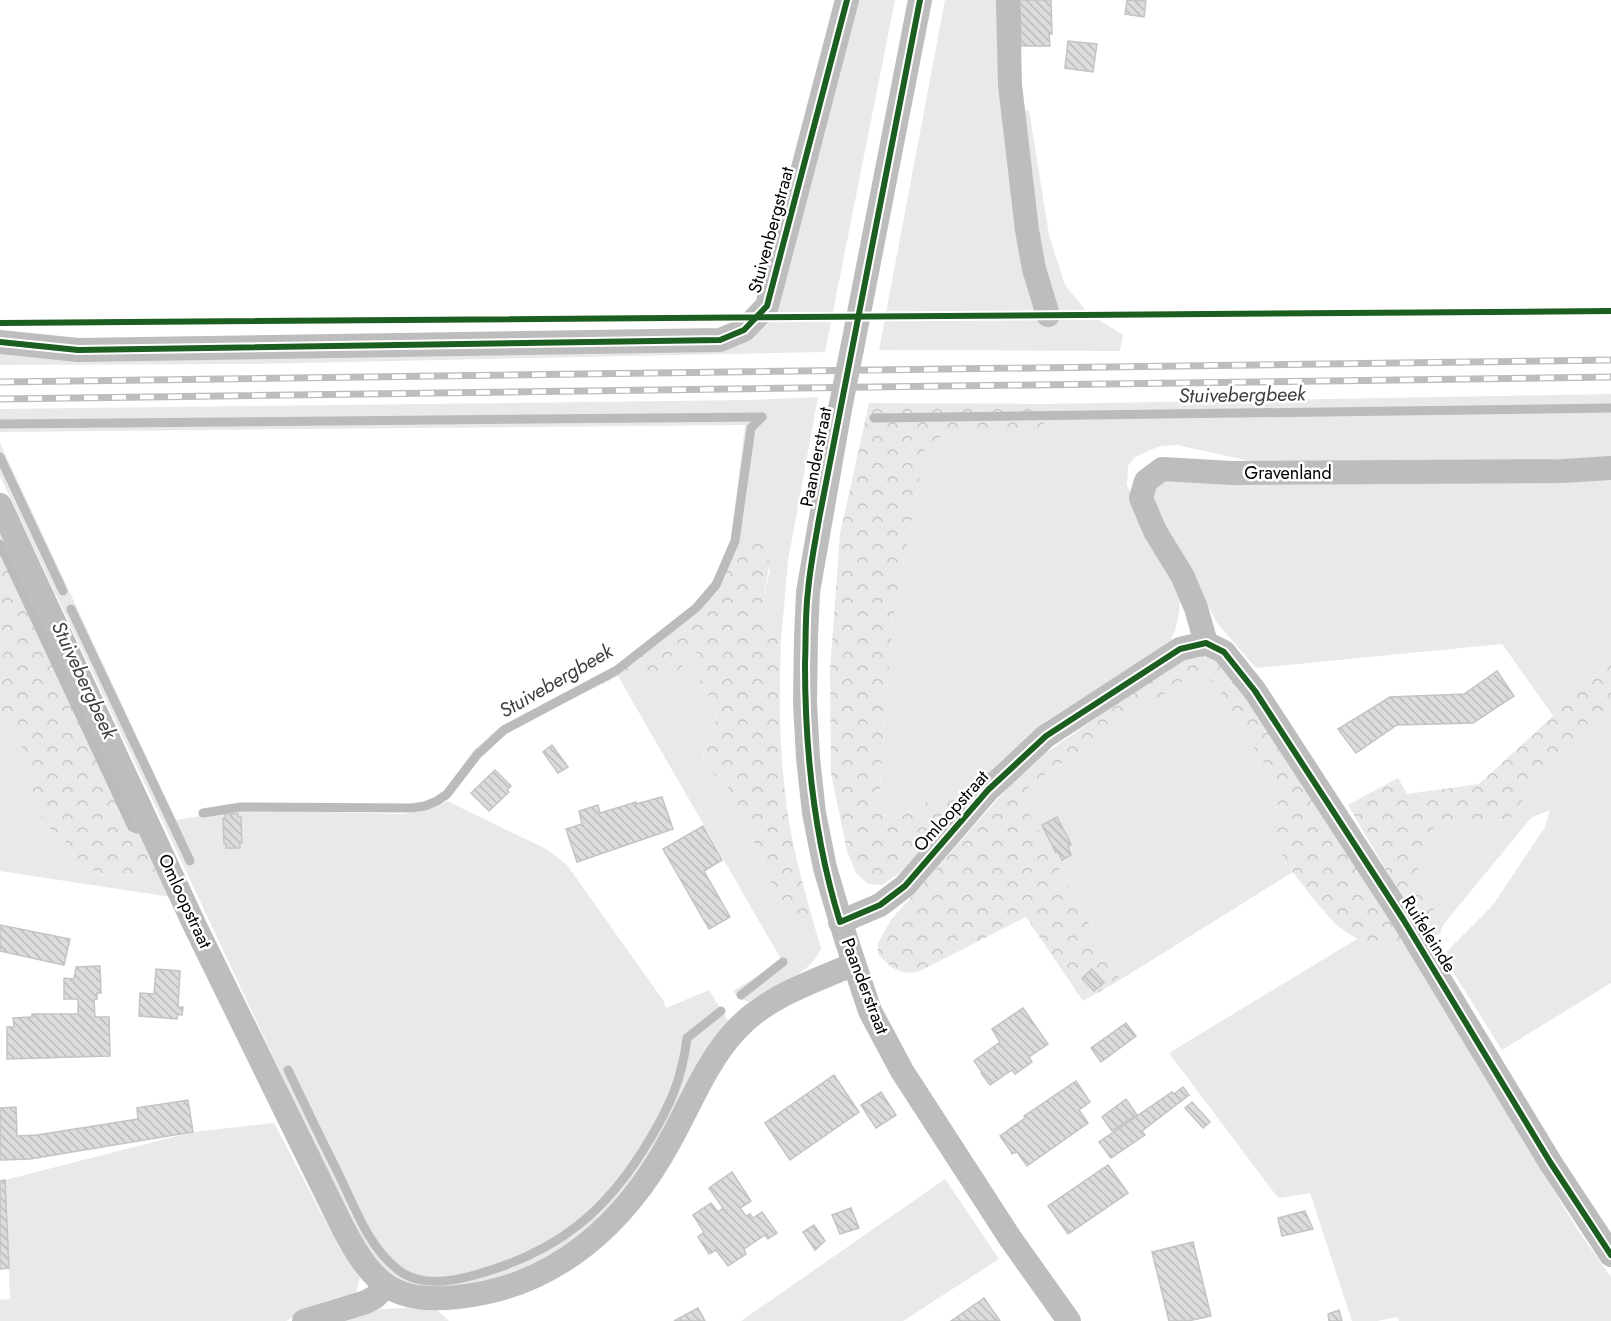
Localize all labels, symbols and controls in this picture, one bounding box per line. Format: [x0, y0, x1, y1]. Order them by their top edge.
street label: Stuivenbergstraat [742, 163, 801, 296]
water label: Stuivebergbeek [1178, 379, 1307, 411]
street label: Paanderstraat [794, 404, 839, 509]
street label: Gravenland [1244, 460, 1332, 486]
water label: Stuivebergbeek [44, 616, 125, 745]
water label: Stuivebergbeek [494, 636, 619, 725]
street label: Omloopstraat [907, 764, 995, 857]
street label: Omloopstraat [152, 849, 219, 953]
street label: Ruifeleinde [1395, 891, 1463, 977]
street label: Paanderstraat [835, 934, 896, 1039]

